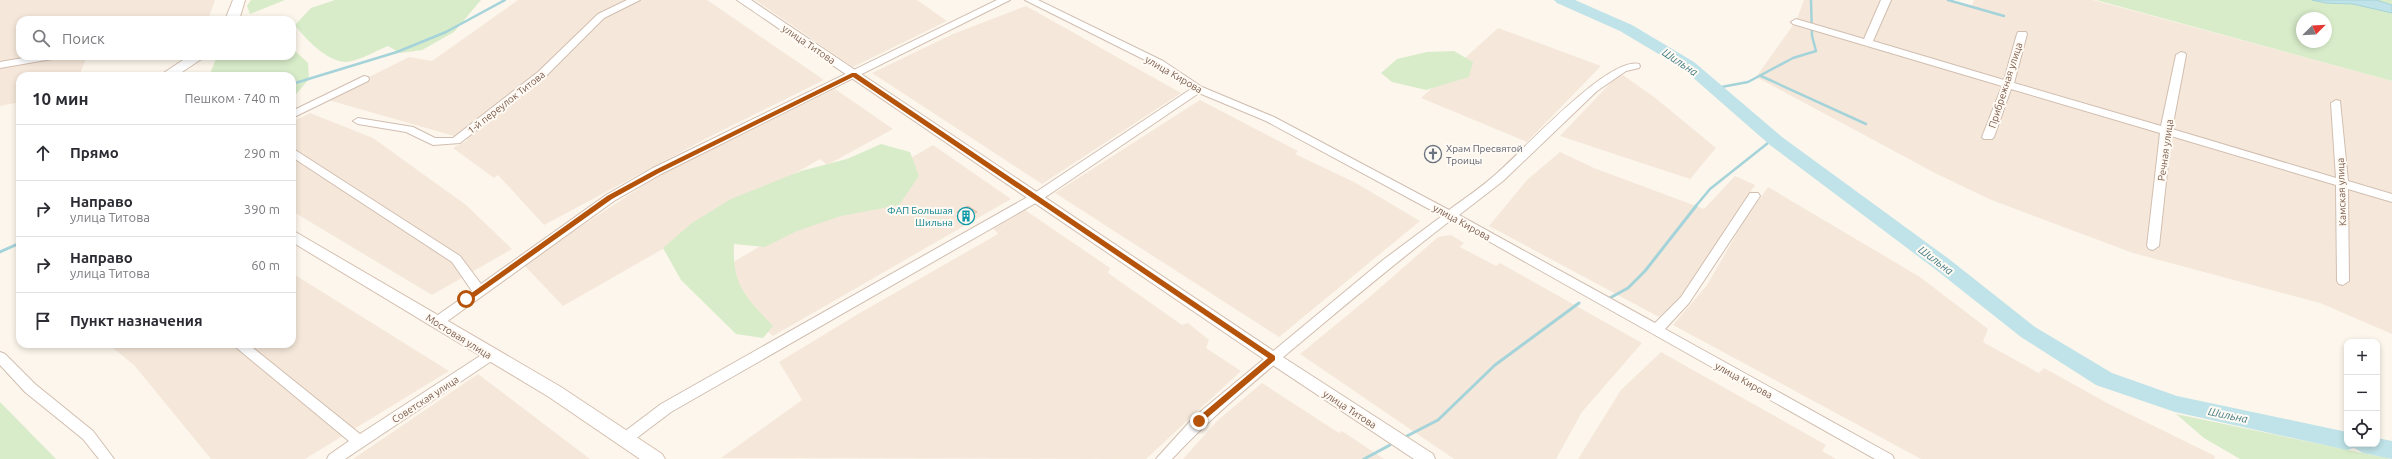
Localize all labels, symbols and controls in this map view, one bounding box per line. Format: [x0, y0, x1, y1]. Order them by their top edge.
north arrow [2296, 12, 2332, 48]
search box [16, 16, 296, 60]
street label: улица Титова [780, 23, 837, 66]
icon: search [30, 27, 52, 49]
text: Поиск [62, 30, 105, 47]
street label: Прибрежная улица [1986, 41, 2025, 129]
water label: Шильна [1660, 46, 1700, 78]
street label: улица Кирова [1143, 54, 1204, 95]
street label: 1-й переулок Титова [465, 69, 547, 136]
text: 10 мин [32, 89, 88, 108]
text: Пешком · 740 m [184, 91, 280, 105]
street label: Речная улица [2156, 118, 2175, 182]
icon: ahead [32, 142, 54, 164]
place label: Храм Пресвятой Троицы [1446, 143, 1523, 166]
text: Прямо [70, 144, 119, 161]
church icon: Храм Пресвятой Троицы [1423, 144, 1443, 164]
text: 290 m [244, 146, 280, 160]
street label: Камская улица [2335, 158, 2348, 226]
text: Направо [70, 193, 133, 210]
icon: right [32, 198, 54, 220]
text: 390 m [244, 202, 280, 216]
street label: улица Кирова [1431, 202, 1492, 243]
place label: ФАП Большая Шильна [887, 205, 953, 228]
building icon: ФАП Большая Шильна [956, 206, 976, 226]
text: улица Титова [70, 210, 150, 224]
water label: Шильна [1916, 243, 1956, 277]
text: Направо [70, 249, 133, 266]
icon: right [32, 254, 54, 276]
text: 60 m [251, 258, 280, 272]
text: улица Титова [70, 266, 150, 280]
route start [457, 290, 475, 308]
icon: arrive [32, 310, 54, 332]
text: Пункт назначения [70, 312, 203, 329]
street label: Мостовая улица [424, 312, 494, 361]
map controls [2344, 339, 2380, 447]
button: + [2344, 339, 2380, 375]
street label: улица Кирова [1713, 360, 1774, 401]
street label: Советская улица [390, 374, 461, 425]
button: − [2344, 375, 2380, 411]
street label: улица Титова [1321, 388, 1379, 431]
water label: Шильна [2207, 405, 2249, 425]
button: locate [2344, 411, 2380, 447]
route end [1190, 412, 1208, 430]

